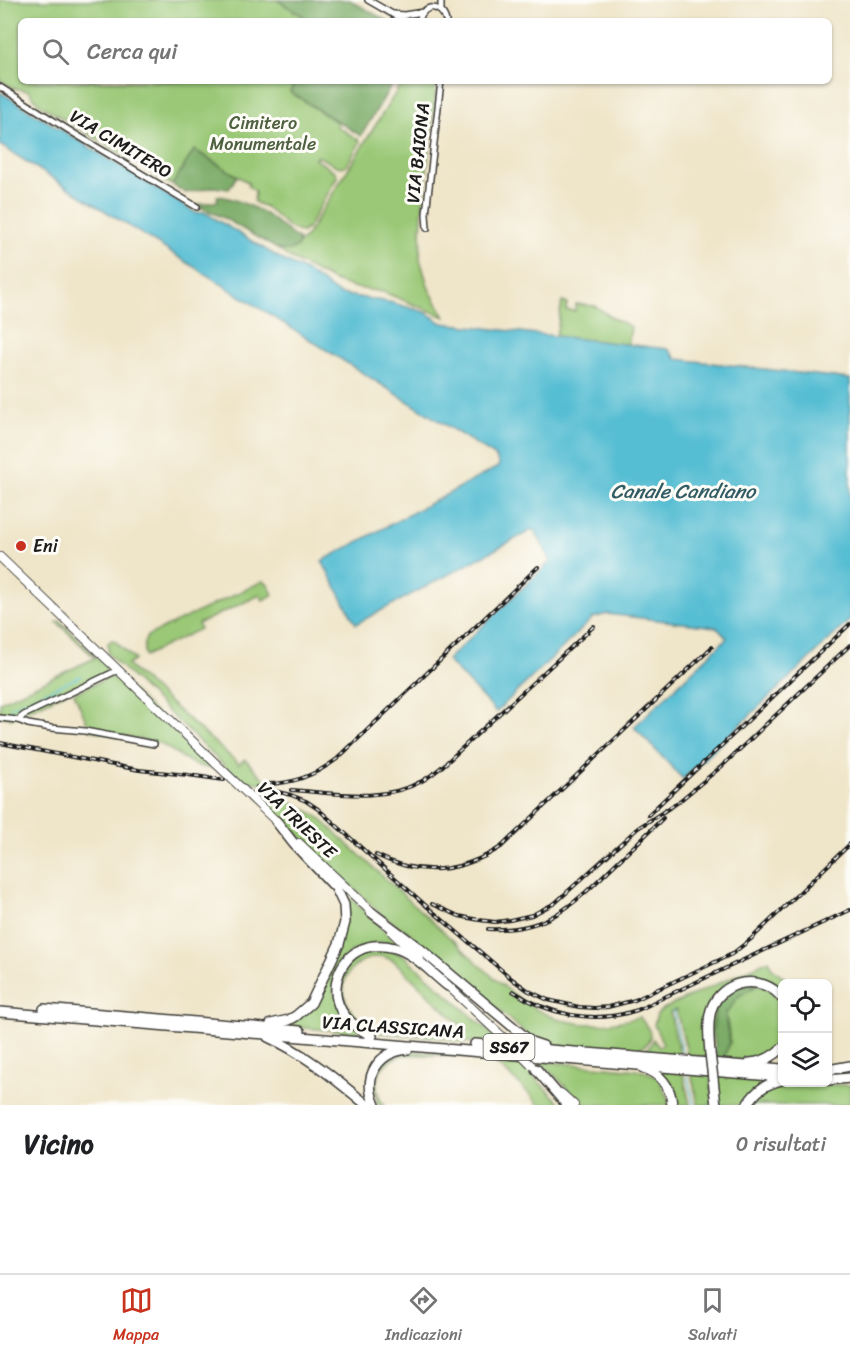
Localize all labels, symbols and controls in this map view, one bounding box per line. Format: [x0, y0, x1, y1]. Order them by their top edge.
search box [18, 18, 832, 84]
text: Cerca qui [87, 32, 177, 71]
icon: search [39, 35, 72, 68]
street label: VIA CIMITERO [63, 101, 179, 187]
street label: VIA BAIONA [397, 101, 439, 205]
park label: Cimitero Monumentale [210, 107, 316, 160]
water label: Canale Candiano [611, 474, 757, 509]
place label: Eni [33, 530, 59, 562]
marker: Eni [14, 539, 28, 553]
street label: VIA TRIESTE [250, 773, 345, 867]
map controls [778, 979, 832, 1087]
button: locate [778, 979, 832, 1033]
street label: VIA CLASSICANA [321, 1006, 465, 1048]
button: layers [778, 1033, 832, 1087]
road number: SS67 [484, 1034, 534, 1060]
text: Vicino [24, 1121, 94, 1167]
text: 0 risultati [736, 1127, 826, 1162]
tab: Mappa [113, 1284, 159, 1349]
tab: Indicazioni [385, 1284, 462, 1349]
tab: Salvati [688, 1284, 737, 1349]

